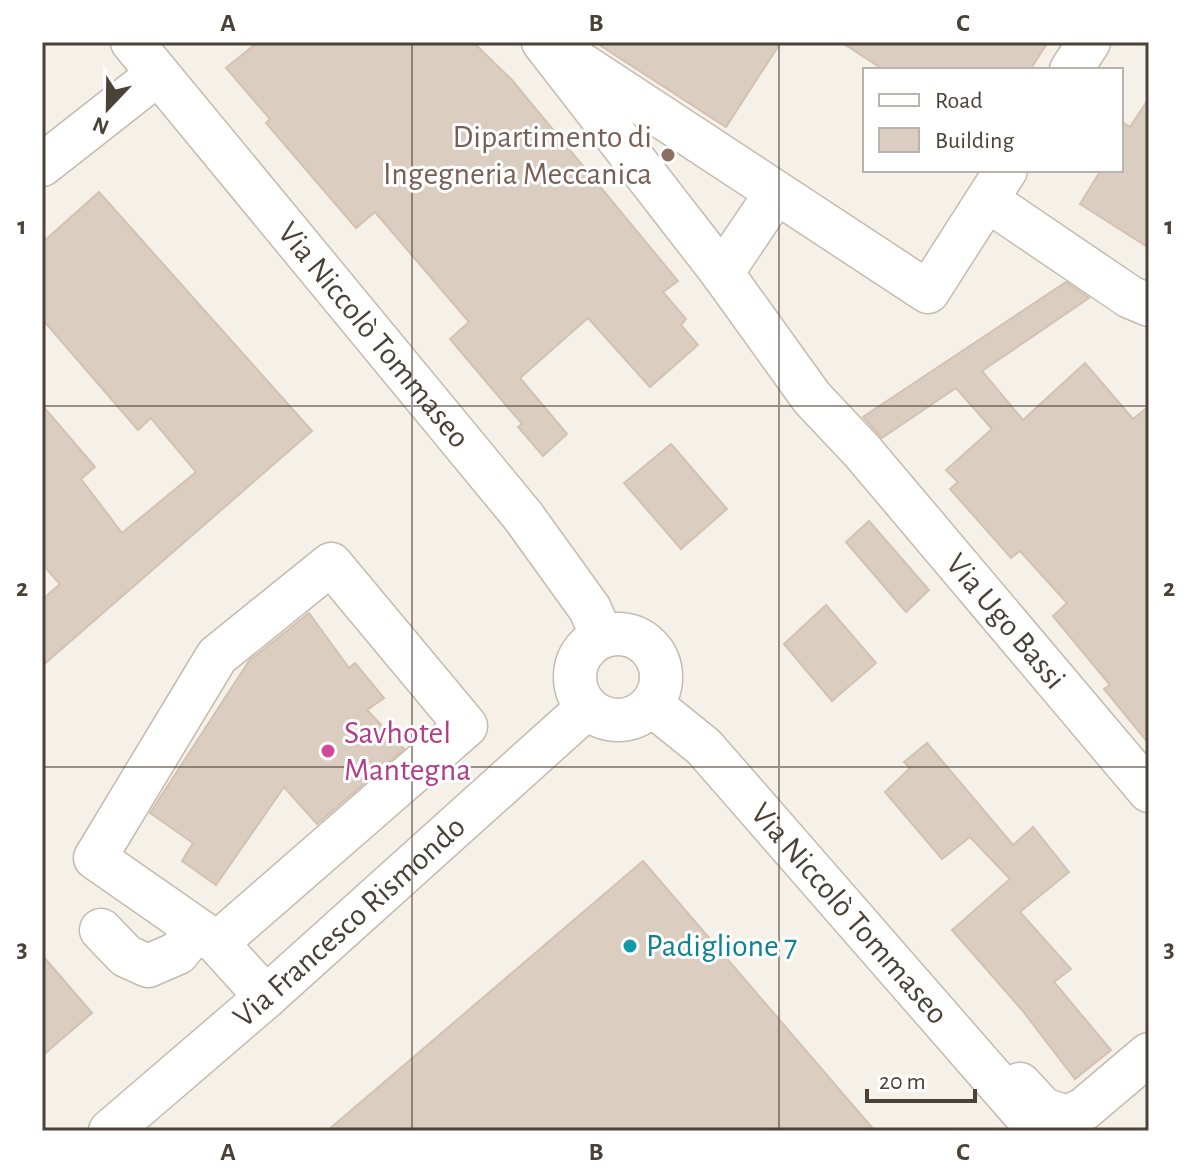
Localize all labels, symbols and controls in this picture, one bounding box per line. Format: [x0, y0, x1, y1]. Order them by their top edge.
text: A [220, 10, 236, 36]
text: B [588, 10, 604, 36]
text: C [956, 10, 970, 36]
north arrow [68, 68, 148, 148]
legend [863, 68, 1123, 172]
text: Road [935, 89, 983, 113]
text: N [90, 113, 112, 139]
place label: Dipartimento di Ingegneria Meccanica [383, 121, 652, 190]
text: Building [935, 129, 1014, 153]
marker: Dipartimento di Ingegneria Meccanica [659, 146, 677, 164]
text: 1 [17, 213, 27, 239]
text: 1 [1164, 213, 1174, 239]
street label: Via Niccolò Tommaseo [272, 216, 476, 454]
street label: Via Ugo Bassi [940, 548, 1072, 695]
text: 2 [16, 575, 28, 601]
text: 2 [1163, 575, 1175, 601]
place label: Savhotel Mantegna [344, 717, 471, 786]
marker: Savhotel Mantegna [319, 742, 337, 760]
street label: Via Niccolò Tommaseo [745, 797, 954, 1030]
street label: Via Francesco Rismondo [227, 810, 471, 1033]
place label: Padiglione 7 [646, 930, 797, 962]
text: 3 [16, 936, 28, 962]
text: 3 [1163, 936, 1175, 962]
marker: Padiglione 7 [621, 937, 639, 955]
scale bar [867, 1053, 975, 1103]
text: 20 m [879, 1070, 926, 1094]
text: A [220, 1139, 236, 1165]
text: B [588, 1139, 604, 1165]
text: C [956, 1139, 970, 1165]

